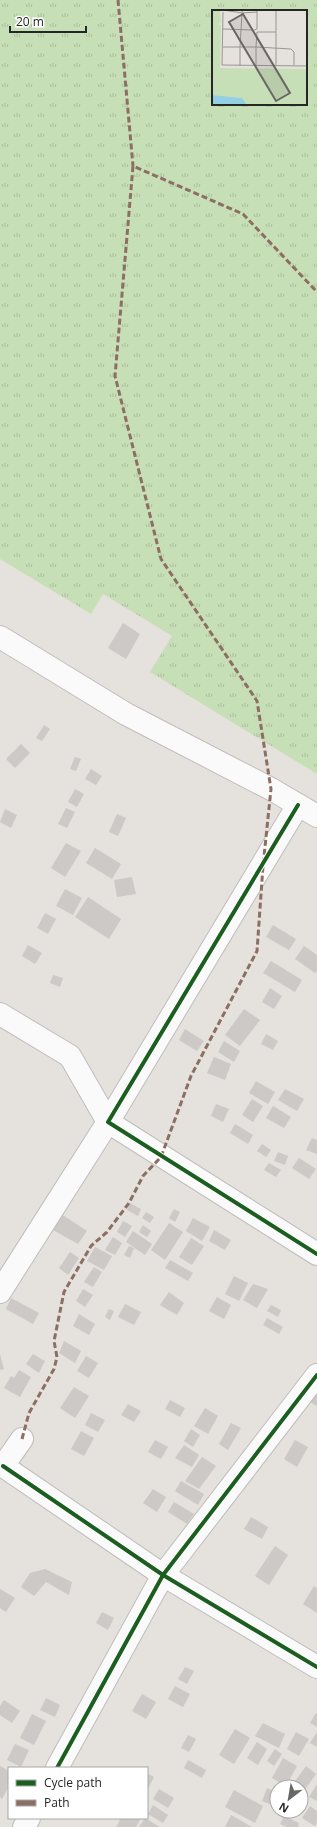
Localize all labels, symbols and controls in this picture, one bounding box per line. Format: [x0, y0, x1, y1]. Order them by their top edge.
scale bar [10, 8, 86, 34]
inset map [212, 10, 307, 105]
text: 20 m [16, 13, 44, 30]
legend [8, 1767, 148, 1819]
text: Cycle path [44, 1774, 102, 1791]
north arrow [269, 1779, 309, 1819]
text: Path [44, 1794, 70, 1811]
text: N [276, 1799, 291, 1817]

